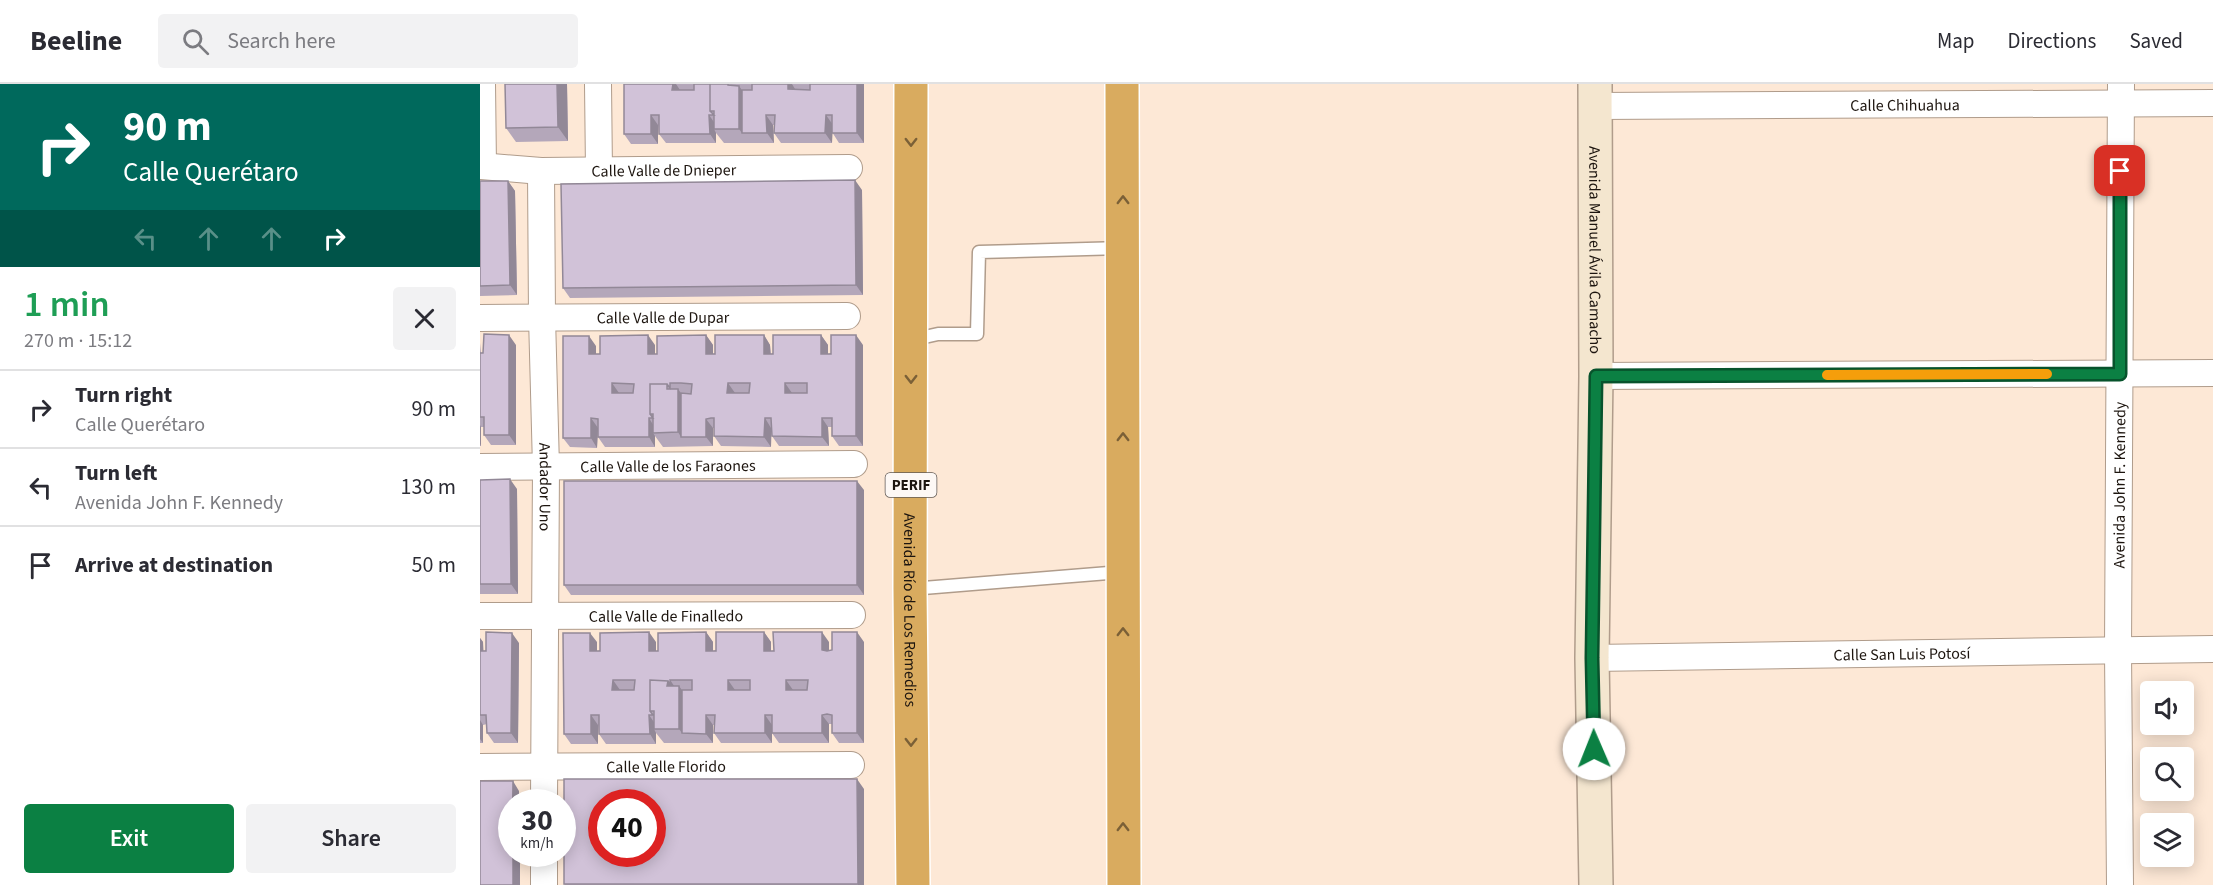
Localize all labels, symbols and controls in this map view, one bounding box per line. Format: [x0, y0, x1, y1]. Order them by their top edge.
search box [158, 14, 578, 68]
text: Beeline [30, 21, 122, 61]
icon: search [179, 25, 212, 58]
text: Search here [227, 25, 336, 57]
text: Map [1937, 26, 1975, 56]
text: Directions [2008, 26, 2096, 56]
text: Saved [2129, 26, 2183, 56]
street label: Calle Chihuahua [1850, 94, 1960, 117]
text: 90 m [123, 97, 212, 157]
icon: right [24, 108, 102, 186]
one-way arrow [905, 138, 917, 147]
pin [2094, 145, 2145, 196]
street label: Avenida Manuel Ávila Camacho [1583, 146, 1606, 354]
text: Calle Querétaro [123, 153, 299, 192]
icon: arrive [2103, 154, 2136, 187]
street label: Calle Valle de Dnieper [591, 159, 737, 183]
one-way arrow [1117, 195, 1129, 204]
icon: left [129, 222, 162, 255]
icon: ahead [192, 222, 225, 255]
icon: ahead [255, 222, 288, 255]
icon: right [318, 222, 351, 255]
text: 1 min [24, 279, 110, 330]
button: close [393, 287, 456, 350]
street label: Calle Valle de Dupar [597, 307, 730, 329]
text: 270 m · 15:12 [24, 327, 132, 355]
one-way arrow [905, 375, 917, 384]
text: Turn right [75, 379, 172, 411]
icon: right [24, 393, 57, 426]
text: 90 m [411, 393, 456, 425]
street label: Avenida John F. Kennedy [2108, 401, 2131, 568]
text: Calle Querétaro [75, 411, 205, 439]
one-way arrow [1117, 432, 1129, 441]
street label: Andador Uno [533, 442, 556, 531]
street label: Calle Valle de los Faraones [580, 455, 756, 478]
text: Turn left [75, 457, 157, 489]
icon: left [24, 471, 57, 504]
text: 130 m [401, 471, 456, 503]
road number: PERIF [886, 473, 936, 497]
text: Avenida John F. Kennedy [75, 489, 283, 517]
street label: Avenida Río de Los Remedios [898, 513, 921, 708]
icon: arrive [24, 549, 57, 582]
text: Arrive at destination [75, 549, 273, 581]
text: 50 m [411, 549, 456, 581]
street label: Calle Valle de Finalledo [589, 605, 743, 628]
one-way arrow [1117, 627, 1129, 636]
street label: Calle San Luis Potosí [1833, 643, 1972, 666]
map controls [2140, 681, 2194, 867]
button: sound [2140, 681, 2194, 735]
position arrow [1562, 717, 1626, 781]
one-way arrow [905, 738, 917, 747]
button: search [2140, 747, 2194, 801]
street label: Calle Valle Florido [606, 756, 726, 778]
speed limit sign: 40 [588, 789, 666, 867]
text: 30 [521, 799, 553, 842]
button: Exit [24, 804, 234, 873]
button: Share [246, 804, 456, 873]
button: layers [2140, 813, 2194, 867]
one-way arrow [1117, 822, 1129, 831]
text: km/h [520, 833, 554, 854]

